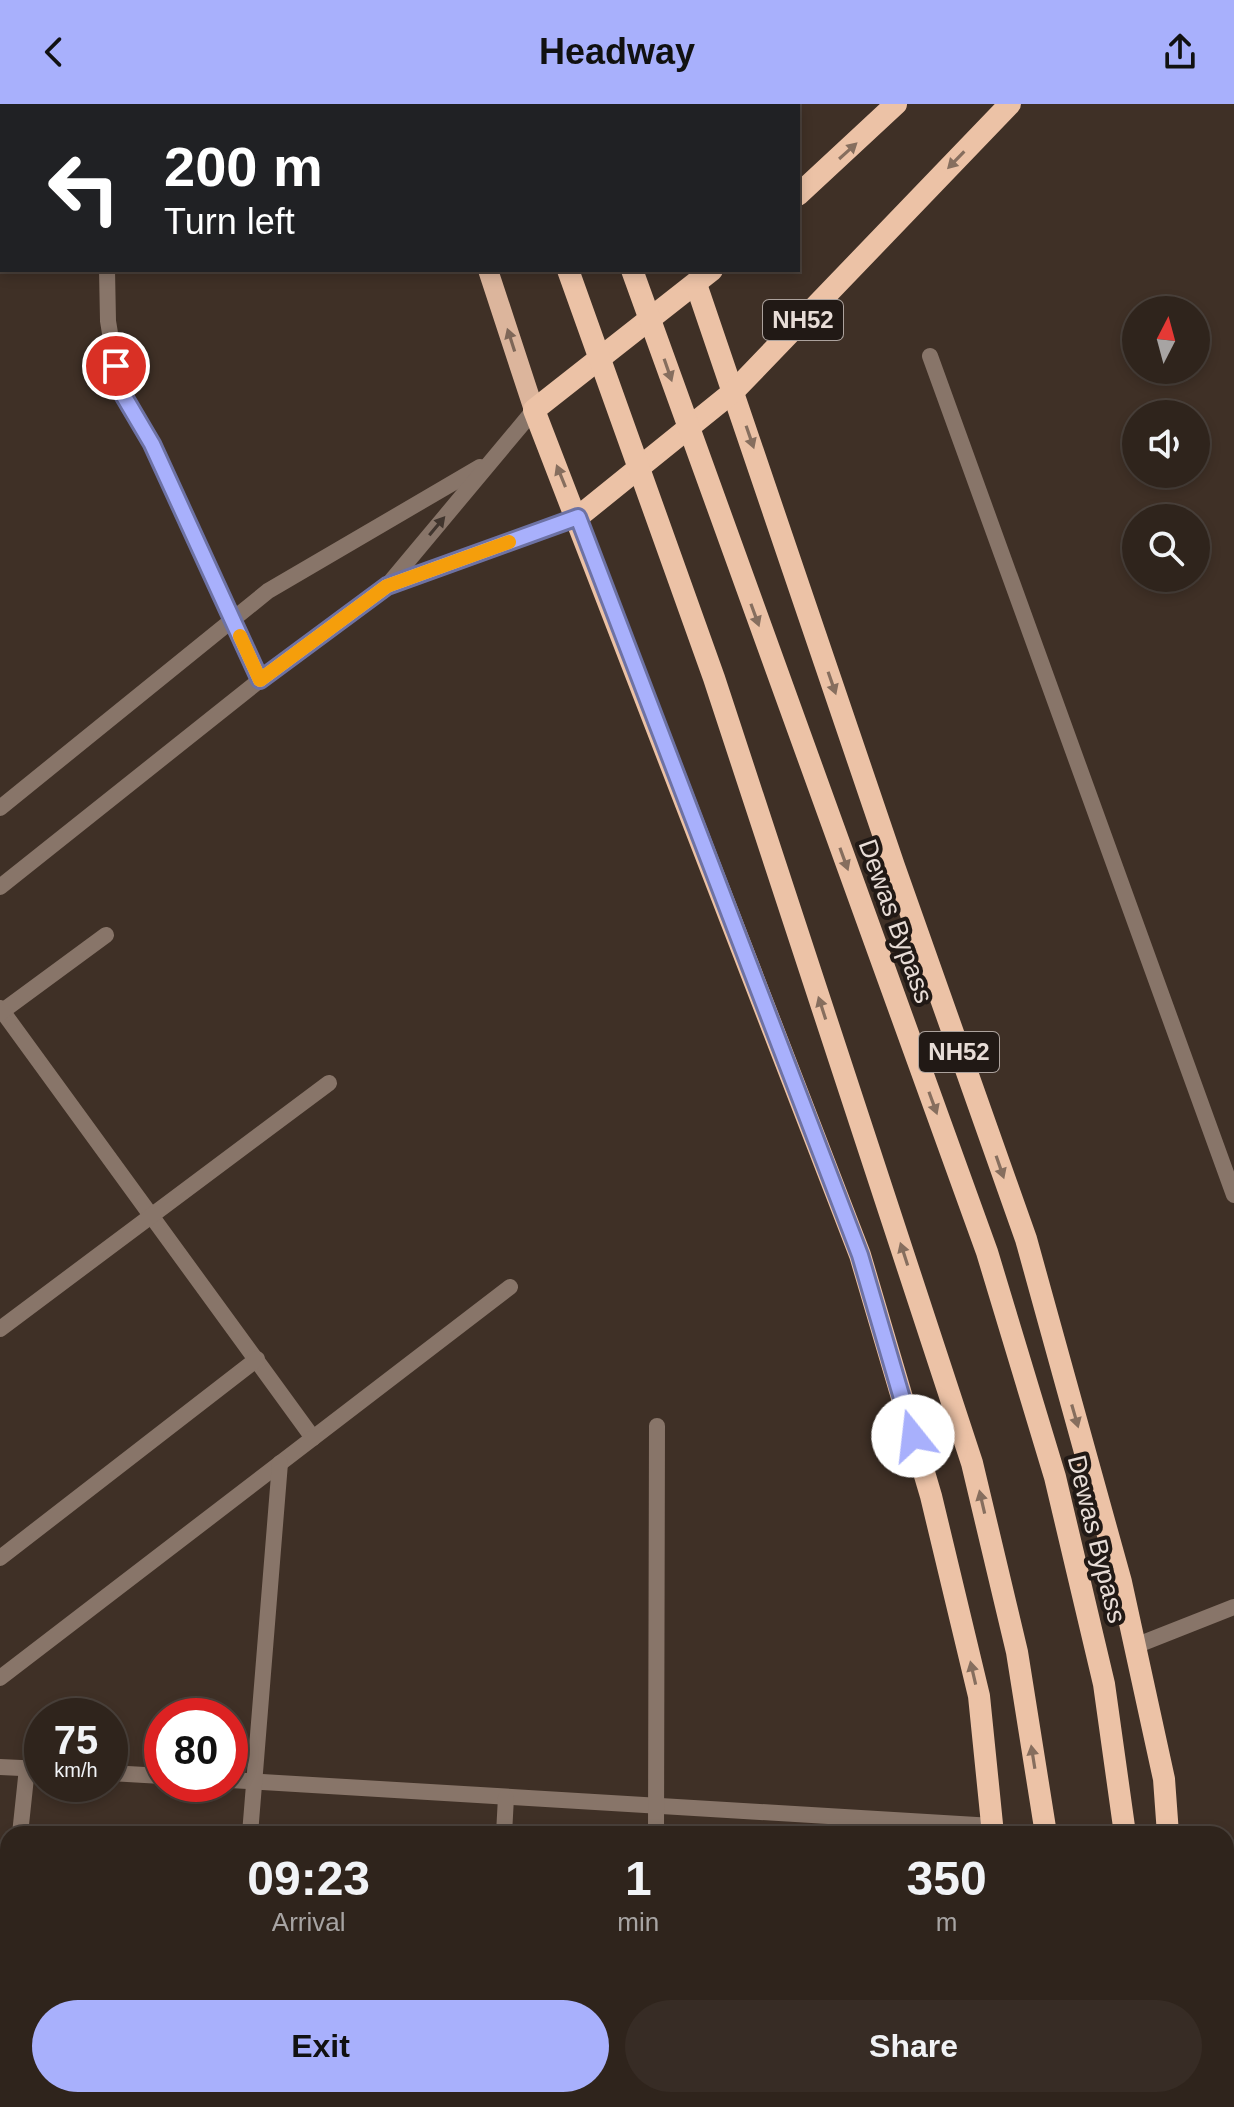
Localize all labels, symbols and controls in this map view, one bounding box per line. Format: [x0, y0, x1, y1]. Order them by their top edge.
icon: back [32, 30, 76, 74]
icon: share [1158, 30, 1202, 74]
text: Headway [539, 31, 695, 72]
text: 200 m [164, 135, 323, 198]
icon: left [32, 136, 136, 240]
one-way arrow [838, 142, 857, 160]
one-way arrow [947, 151, 965, 170]
text: Turn left [164, 201, 295, 242]
north arrow [1122, 296, 1210, 384]
map controls [1122, 296, 1210, 592]
road number: NH52 [763, 300, 843, 340]
one-way arrow [504, 327, 517, 351]
pin [82, 332, 150, 400]
icon: arrive [94, 344, 138, 388]
one-way arrow [662, 358, 674, 382]
button: sound [1122, 400, 1210, 488]
one-way arrow [744, 425, 756, 449]
one-way arrow [554, 464, 567, 488]
button: search [1122, 504, 1210, 592]
one-way arrow [428, 516, 445, 536]
one-way arrow [749, 603, 762, 627]
one-way arrow [827, 672, 839, 696]
street label: Dewas Bypass [852, 835, 940, 1007]
one-way arrow [838, 847, 851, 871]
one-way arrow [816, 995, 828, 1019]
road number: NH52 [919, 1032, 999, 1072]
one-way arrow [927, 1092, 940, 1116]
one-way arrow [994, 1155, 1007, 1179]
one-way arrow [897, 1242, 909, 1266]
position arrow [871, 1394, 955, 1478]
one-way arrow [1069, 1405, 1082, 1429]
street label: Dewas Bypass [1062, 1452, 1132, 1626]
one-way arrow [975, 1490, 987, 1515]
one-way arrow [966, 1661, 979, 1686]
speed limit sign: 80 [144, 1698, 248, 1802]
text: 75 [54, 1718, 98, 1762]
one-way arrow [1027, 1744, 1039, 1769]
text: km/h [54, 1759, 98, 1781]
text: 09:23 [247, 1852, 370, 1905]
text: 1 [625, 1852, 652, 1905]
text: 350 [907, 1852, 987, 1905]
text: Arrival [272, 1907, 346, 1937]
text: min [617, 1907, 659, 1937]
text: m [936, 1907, 957, 1937]
button: Exit [32, 2000, 609, 2092]
button: Share [625, 2000, 1202, 2092]

